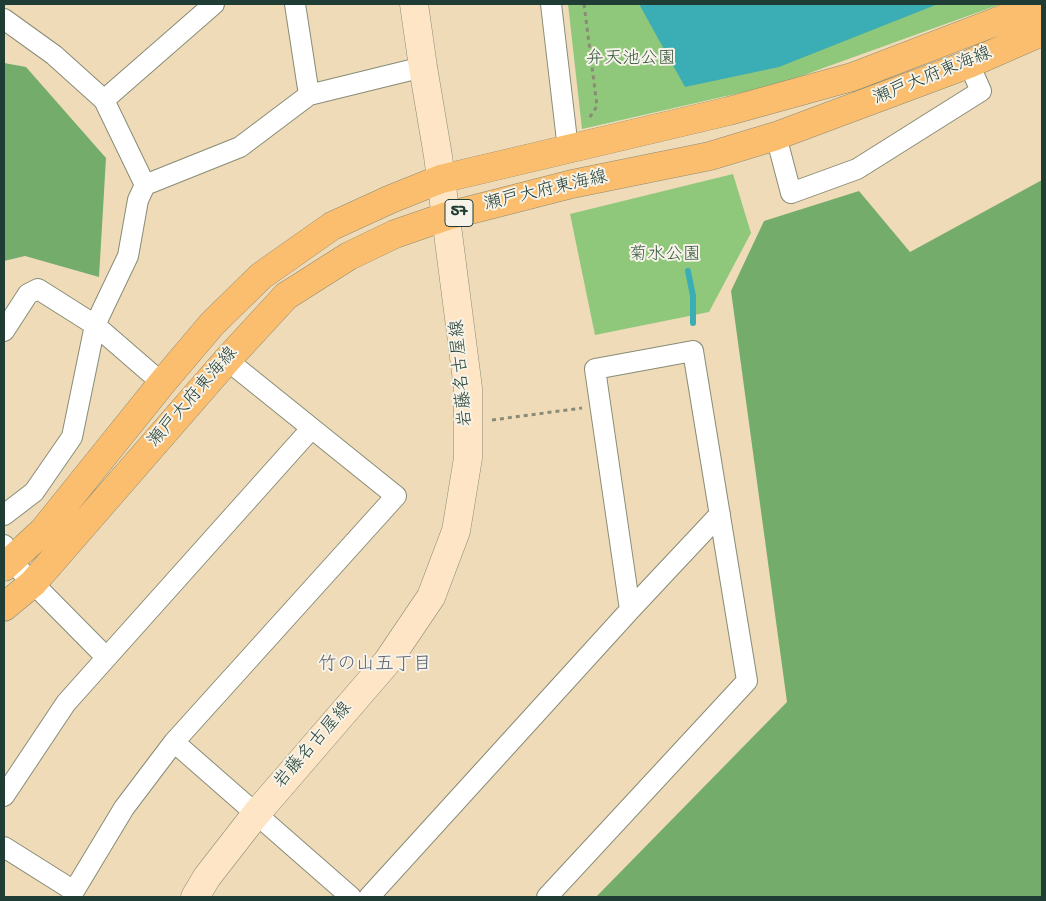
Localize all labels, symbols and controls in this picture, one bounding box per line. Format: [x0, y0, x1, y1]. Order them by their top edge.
street label: 瀬戸大府東海線 [871, 43, 995, 111]
park label: 弁天池公園 [586, 49, 676, 71]
street label: 瀬戸大府東海線 [482, 167, 610, 217]
road number: 57 [445, 200, 473, 227]
park label: 菊水公園 [629, 245, 701, 267]
street label: 岩藤名古屋線 [448, 318, 478, 428]
street label: 瀬戸大府東海線 [145, 343, 243, 453]
district label: 竹の山五丁目 [318, 655, 432, 677]
street label: 岩藤名古屋線 [270, 698, 358, 794]

